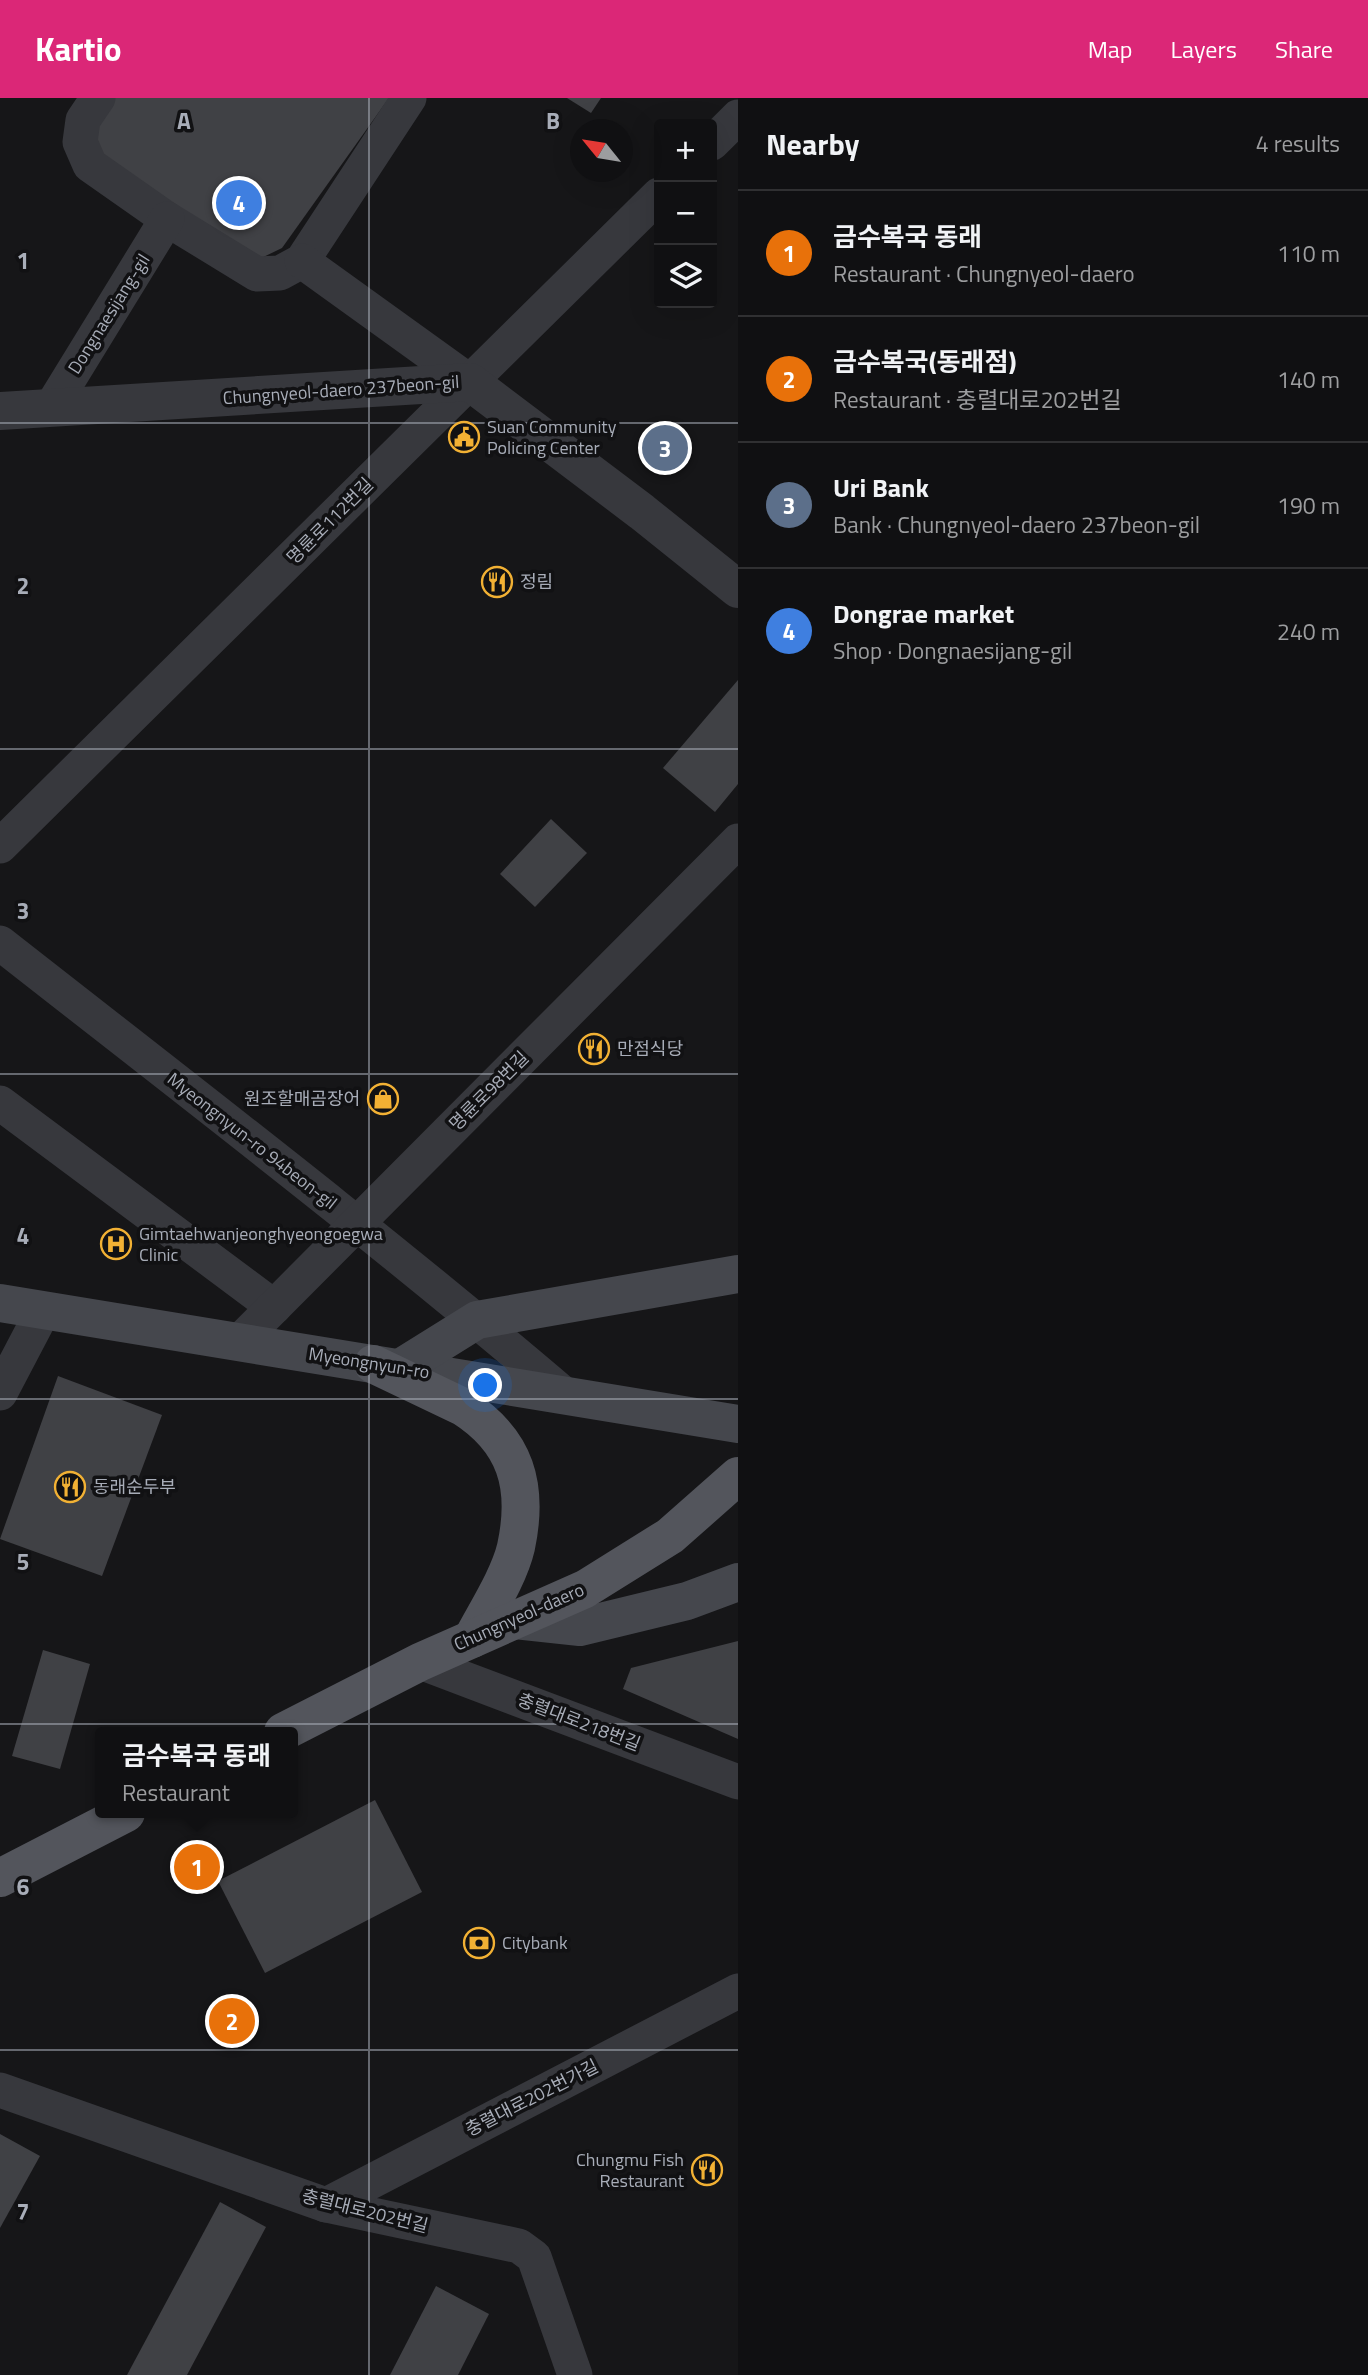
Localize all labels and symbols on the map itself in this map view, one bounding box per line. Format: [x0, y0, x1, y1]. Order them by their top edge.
text: A [177, 103, 191, 138]
text: B [546, 103, 560, 138]
north arrow [570, 119, 633, 182]
pin: 4 [216, 177, 262, 229]
text: 1 [17, 243, 29, 278]
street label: Dongnaesijang-gil [61, 248, 156, 379]
street label: Chungnyeol-daero 237beon-gil [222, 368, 460, 411]
place label: Suan Community Policing Center [487, 413, 617, 461]
public building icon: Suan Community Policing Center [447, 420, 481, 454]
pin: 3 [642, 422, 688, 474]
street label: 명륜로112번길 [280, 471, 379, 570]
restaurant icon: 정림 [480, 565, 514, 599]
text: 2 [17, 568, 29, 603]
place label: 정림 [520, 568, 553, 595]
text: 3 [17, 893, 29, 928]
restaurant icon: 만점식당 [577, 1032, 611, 1066]
place label: 만점식당 [617, 1035, 683, 1062]
street label: 명륜로98번길 [443, 1045, 535, 1137]
street label: Myeongnyun-ro 94beon-gil [162, 1066, 343, 1216]
shop icon: 원조할매곰장어 [366, 1082, 400, 1116]
place label: 원조할매곰장어 [244, 1085, 360, 1112]
text: 4 [17, 1218, 29, 1253]
place label: Gimtaehwanjeonghyeongoegwa Clinic [139, 1220, 383, 1268]
hospital icon: Gimtaehwanjeonghyeongoegwa Clinic [99, 1227, 133, 1261]
street label: Myeongnyun-ro [307, 1340, 431, 1385]
your location [468, 1368, 502, 1402]
restaurant icon: 동래순두부 [53, 1470, 87, 1504]
place label: 동래순두부 [93, 1473, 176, 1500]
text: 5 [17, 1544, 29, 1579]
street label: Chungnyeol-daero [449, 1576, 588, 1657]
street label: 충렬대로218번길 [514, 1686, 645, 1757]
pin: 1 [174, 1841, 220, 1893]
text: 6 [17, 1869, 30, 1904]
bank icon: Citybank [462, 1926, 496, 1960]
place label: Citybank [502, 1929, 568, 1956]
pin: 2 [209, 1995, 255, 2047]
street label: 충렬대로202번가길 [461, 2052, 603, 2143]
place label: Chungmu Fish Restaurant [576, 2146, 685, 2194]
restaurant icon: Chungmu Fish Restaurant [690, 2153, 724, 2187]
street label: 충렬대로202번길 [299, 2182, 431, 2239]
text: 7 [17, 2194, 29, 2229]

